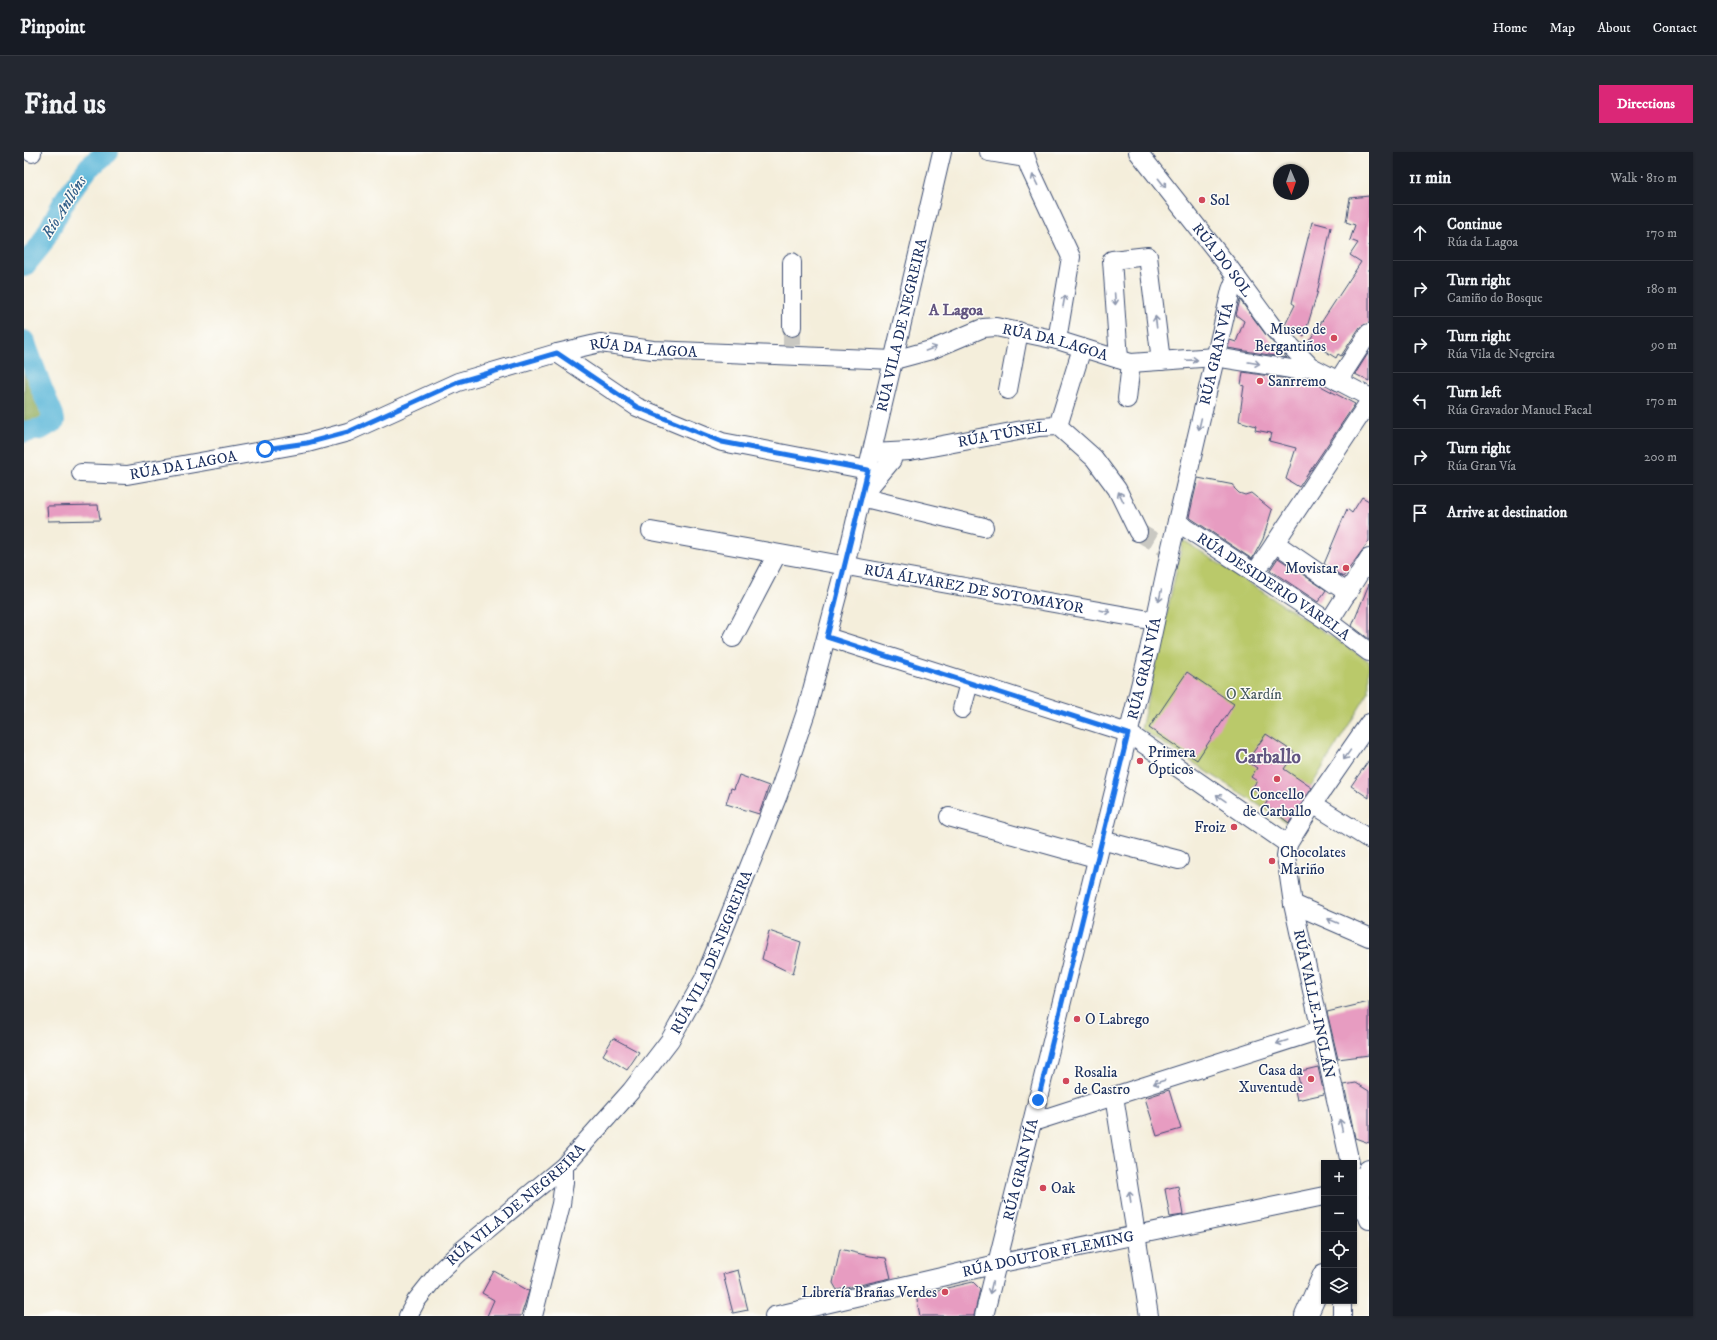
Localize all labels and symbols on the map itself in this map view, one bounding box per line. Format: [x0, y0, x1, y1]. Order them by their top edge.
north arrow [1273, 164, 1309, 200]
water label: Río Anllóns [37, 171, 92, 243]
one-way arrow [1031, 174, 1038, 186]
one-way arrow [1158, 177, 1166, 188]
place label: Sol [1210, 191, 1230, 210]
marker: Sol [1197, 195, 1207, 205]
street label: RÚA DO SOL [1188, 219, 1257, 301]
street label: RÚA VILA DE NEGREIRA [872, 236, 931, 414]
one-way arrow [1111, 292, 1118, 305]
one-way arrow [1060, 295, 1068, 308]
district label: A Lagoa [928, 300, 984, 320]
street label: RÚA GRAN VÍA [1195, 300, 1237, 407]
one-way arrow [1153, 316, 1160, 329]
street label: RÚA DA LAGOA [1001, 319, 1111, 365]
place label: Museo de Bergantiños [1255, 320, 1326, 356]
street label: RÚA DA LAGOA [587, 332, 698, 361]
marker: Museo de Bergantiños [1329, 333, 1339, 343]
one-way arrow [924, 345, 937, 352]
one-way arrow [1185, 356, 1198, 364]
one-way arrow [1247, 360, 1260, 368]
place label: Sanrremo [1268, 372, 1326, 391]
marker: Sanrremo [1255, 376, 1265, 386]
street label: RÚA TÚNEL [956, 417, 1048, 451]
one-way arrow [1195, 417, 1203, 430]
route start [256, 440, 274, 458]
street label: RÚA DA LAGOA [128, 446, 239, 484]
one-way arrow [1116, 491, 1124, 503]
street label: RÚA DESIDERIO VARELA [1193, 528, 1355, 644]
place label: Movistar [1285, 559, 1338, 578]
street label: RÚA ÁLVAREZ DE SOTOMAYOR [862, 560, 1085, 618]
marker: Movistar [1341, 563, 1351, 573]
one-way arrow [1156, 589, 1164, 602]
one-way arrow [1098, 608, 1111, 616]
street label: RÚA GRAN VÍA [1123, 615, 1165, 722]
park label: O Xardín [1226, 685, 1282, 704]
place label: Primera Ópticos [1148, 743, 1196, 779]
district label: Carballo [1235, 746, 1301, 769]
one-way arrow [1343, 749, 1351, 760]
marker: Primera Ópticos [1135, 756, 1145, 766]
marker: Concello de Carballo [1272, 774, 1282, 784]
place label: Concello de Carballo [1243, 785, 1311, 821]
one-way arrow [1216, 794, 1227, 802]
place label: Froiz [1194, 818, 1226, 837]
marker: Froiz [1229, 822, 1239, 832]
place label: Chocolates Mariño [1280, 843, 1346, 879]
marker: Chocolates Mariño [1267, 856, 1277, 866]
street label: RÚA VILA DE NEGREIRA [666, 867, 756, 1037]
one-way arrow [1328, 917, 1340, 925]
street label: RÚA VALLE-INCLÁN [1289, 928, 1340, 1080]
place label: O Labrego [1085, 1010, 1149, 1029]
marker: O Labrego [1072, 1014, 1082, 1024]
one-way arrow [1276, 1039, 1289, 1046]
place label: Casa da Xuventude [1239, 1061, 1304, 1097]
place label: Rosalia de Castro [1074, 1063, 1130, 1099]
marker: Casa da Xuventude [1306, 1074, 1316, 1084]
marker: Rosalia de Castro [1061, 1076, 1071, 1086]
one-way arrow [1152, 1079, 1165, 1086]
route end [1029, 1091, 1047, 1109]
street label: RÚA GRAN VÍA [999, 1116, 1042, 1222]
one-way arrow [1336, 1119, 1344, 1132]
street label: RÚA VILA DE NEGREIRA [442, 1139, 589, 1270]
place label: Oak [1051, 1179, 1076, 1198]
marker: Oak [1038, 1183, 1048, 1193]
one-way arrow [1126, 1191, 1134, 1204]
street label: RÚA DOUTOR FLEMING [960, 1226, 1136, 1281]
one-way arrow [987, 1281, 994, 1294]
place label: Librería Brañas Verdes [802, 1283, 937, 1302]
marker: Librería Brañas Verdes [940, 1287, 950, 1297]

